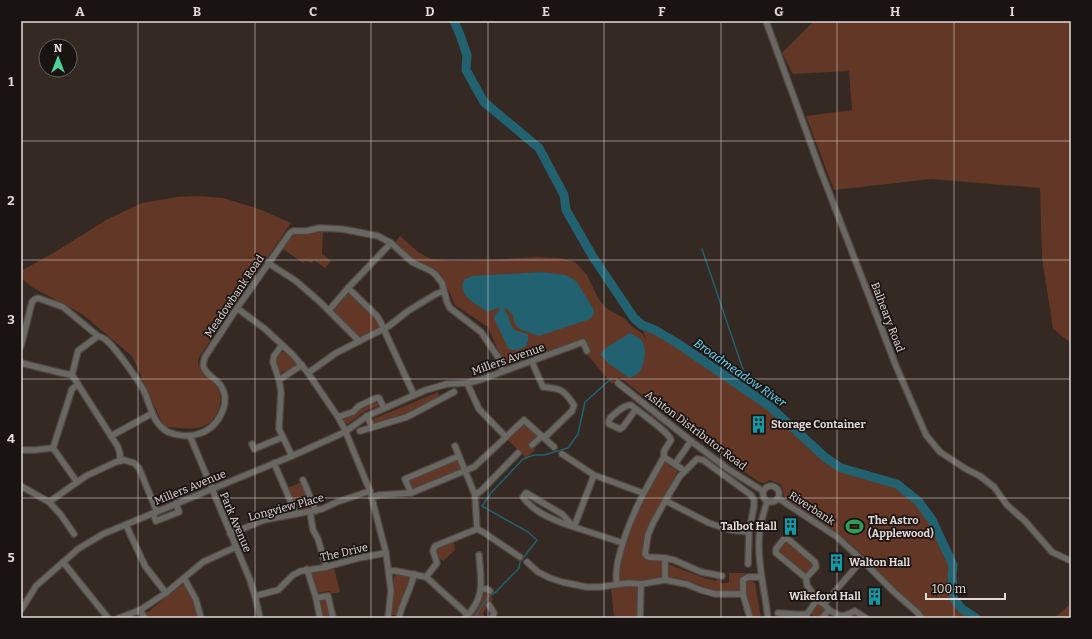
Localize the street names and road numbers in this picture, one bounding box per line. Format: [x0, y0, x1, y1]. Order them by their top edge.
street label: Meadowbank Road [202, 252, 267, 340]
street label: Balheary Road [868, 280, 907, 354]
street label: Millers Avenue [470, 341, 546, 378]
street label: Ashton Distributor Road [642, 388, 749, 473]
street label: Millers Avenue [152, 467, 228, 508]
street label: Riverbank [786, 489, 838, 528]
street label: Park Avenue [217, 490, 254, 554]
street label: Longview Place [247, 491, 325, 524]
street label: The Drive [319, 541, 369, 564]

